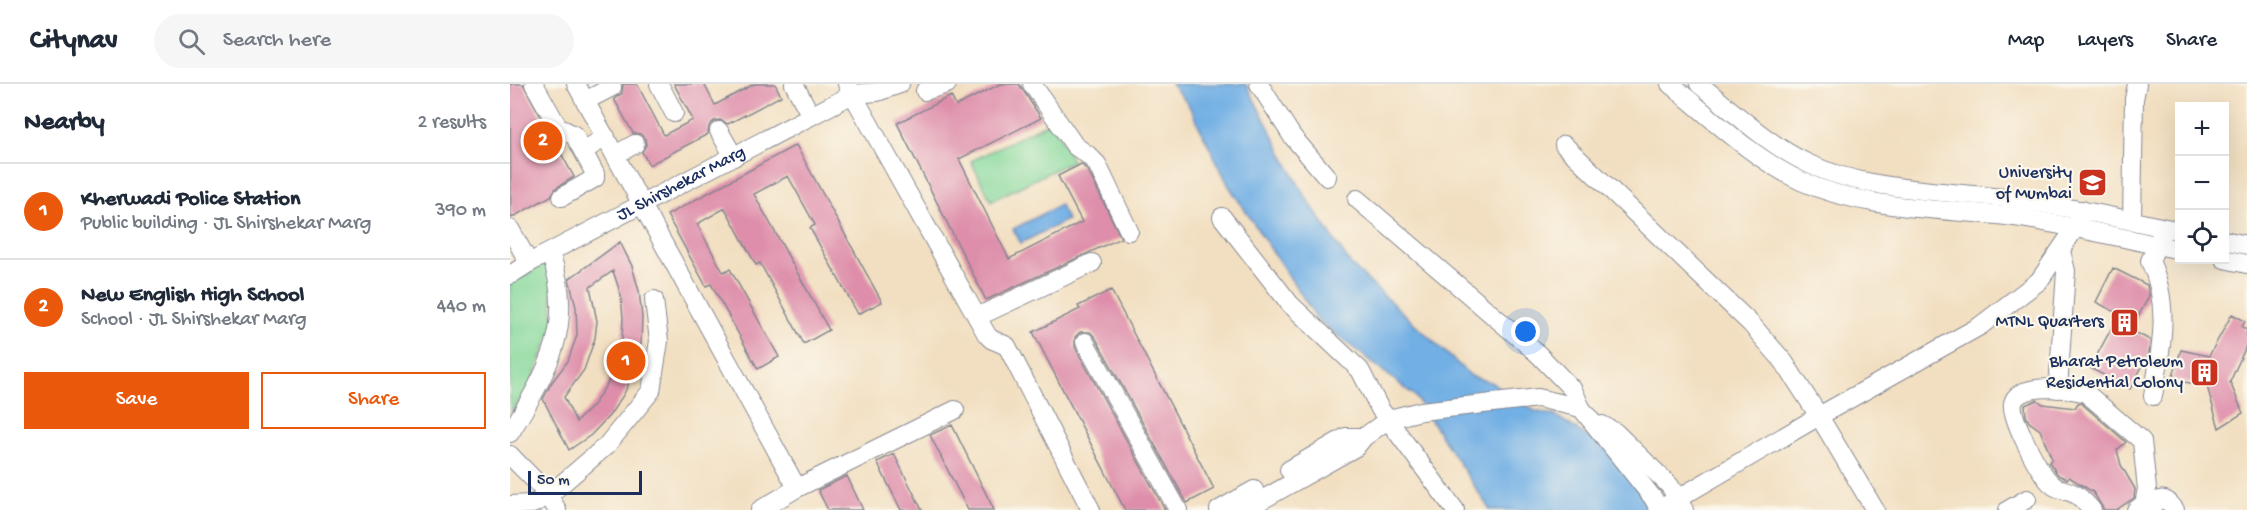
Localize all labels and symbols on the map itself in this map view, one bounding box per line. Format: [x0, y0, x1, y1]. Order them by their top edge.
pin: 2 [524, 118, 562, 164]
street label: JL Shirshekar Marg [613, 141, 749, 226]
place label: University of Mumbai [1996, 163, 2072, 205]
school or university icon: University of Mumbai [2077, 167, 2109, 199]
building icon: MTNL Quarters [2109, 306, 2141, 338]
place label: MTNL Quarters [1995, 312, 2105, 333]
your location [1511, 317, 1540, 346]
pin: 1 [606, 338, 646, 384]
place label: Bharat Petroleum Residential Colony [2046, 352, 2183, 394]
building icon: Bharat Petroleum Residential Colony [2188, 356, 2220, 388]
scale bar [528, 468, 642, 496]

